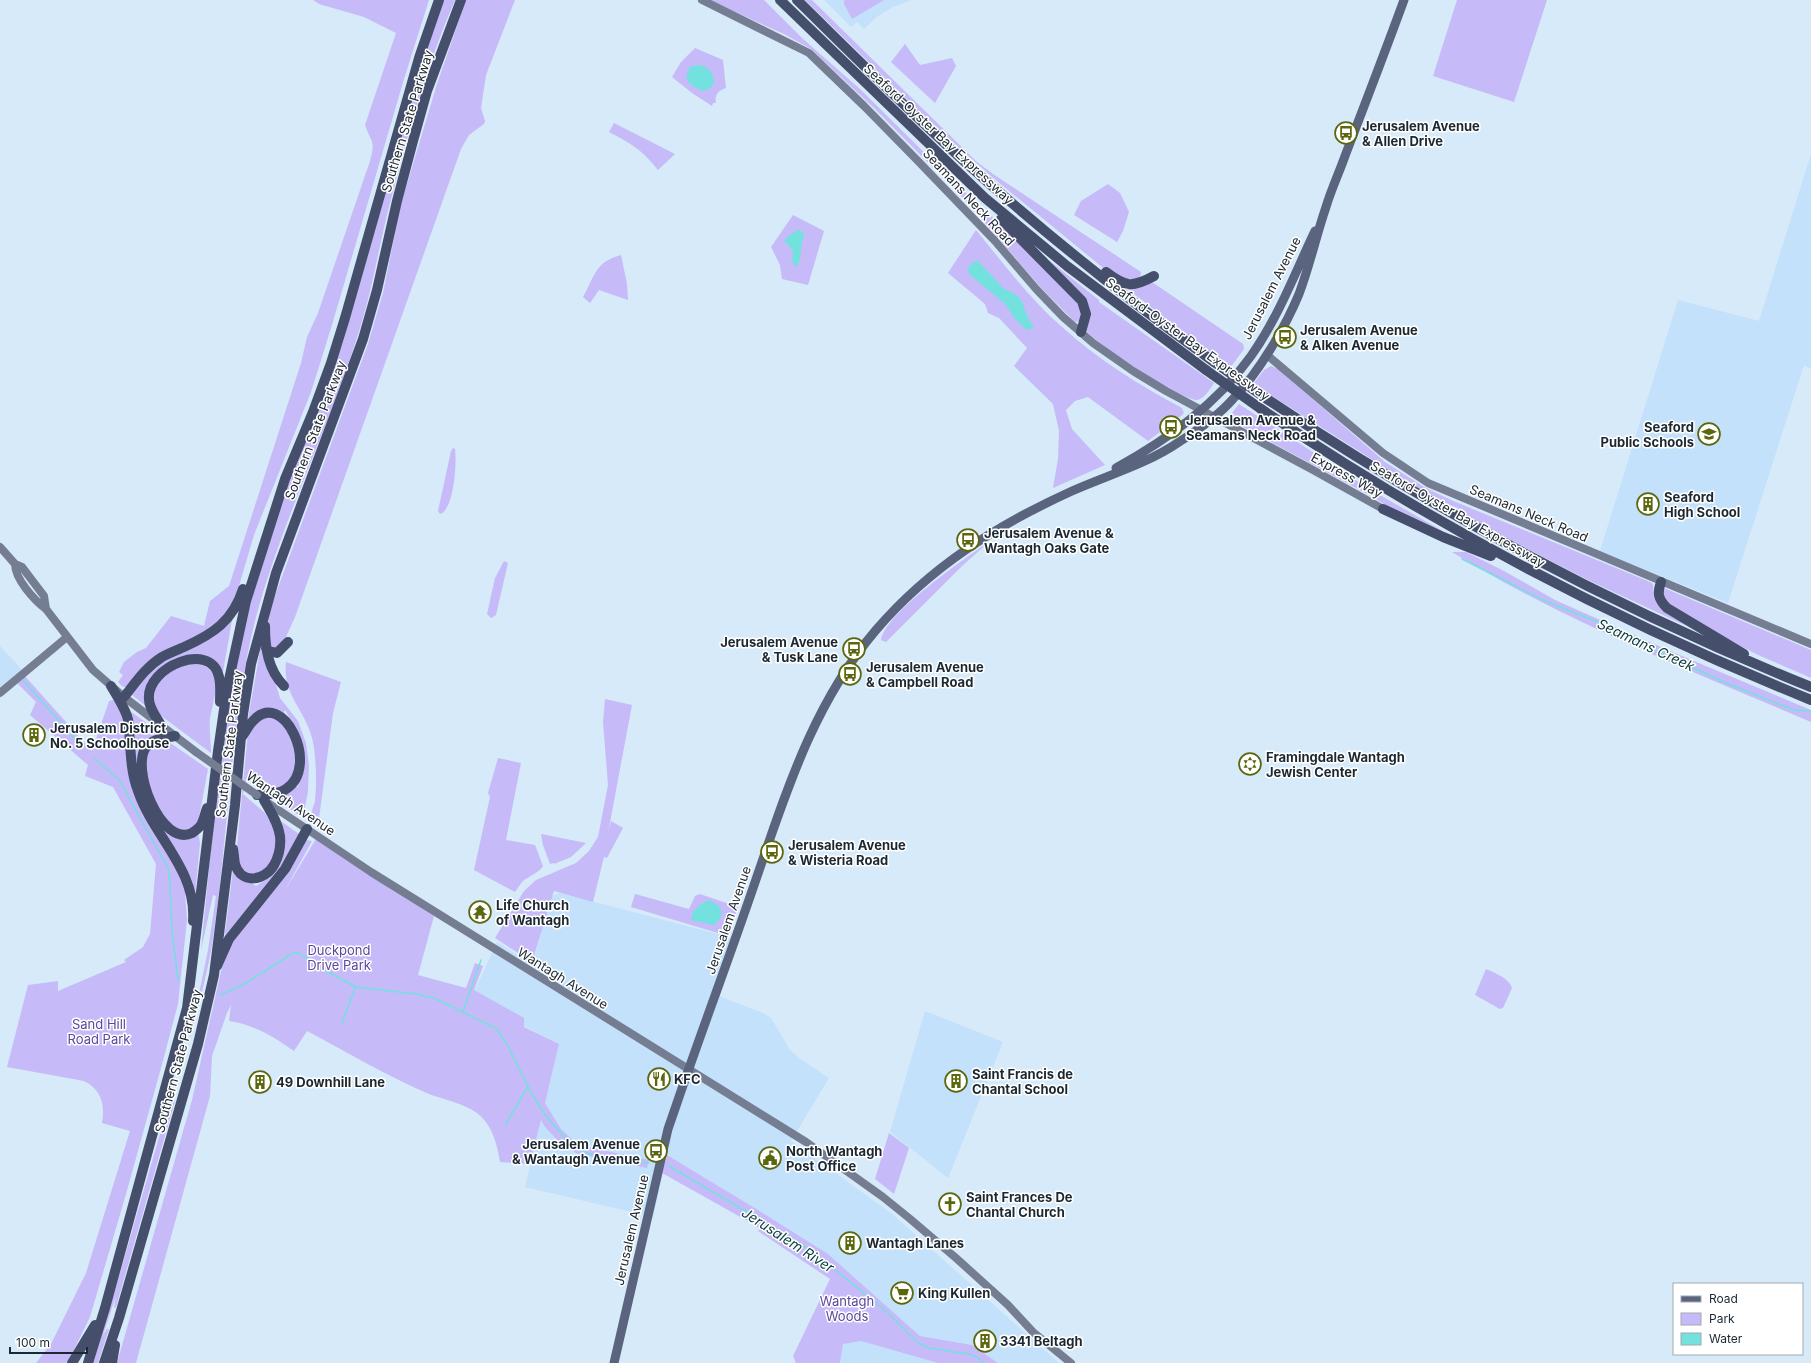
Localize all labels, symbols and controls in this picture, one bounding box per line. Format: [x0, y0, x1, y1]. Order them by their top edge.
street label: Southern State Parkway [378, 48, 436, 194]
street label: Seaford-Oyster Bay Expressway [861, 60, 1017, 208]
place label: Jerusalem Avenue & Allen Drive [1362, 118, 1480, 149]
bus stop icon: Jerusalem Avenue & Allen Drive [1333, 120, 1359, 146]
street label: Seamans Neck Road [920, 145, 1018, 249]
street label: Jerusalem Avenue [1238, 234, 1304, 342]
street label: Seaford-Oyster Bay Expressway [1103, 274, 1273, 404]
place label: Jerusalem Avenue & Alken Avenue [1300, 322, 1418, 353]
bus stop icon: Jerusalem Avenue & Alken Avenue [1272, 324, 1298, 350]
street label: Southern State Parkway [281, 358, 349, 502]
place label: Jerusalem Avenue & Seamans Neck Road [1186, 412, 1316, 443]
bus stop icon: Jerusalem Avenue & Seamans Neck Road [1158, 414, 1184, 440]
place label: Seaford Public Schools [1601, 419, 1694, 450]
school or university icon: Seaford Public Schools [1696, 421, 1722, 447]
street label: Express Way [1309, 449, 1385, 501]
street label: Seaford-Oyster Bay Expressway [1368, 457, 1548, 571]
street label: Seamans Neck Road [1467, 481, 1591, 545]
place label: Seaford High School [1664, 489, 1740, 520]
building icon: Seaford High School [1635, 491, 1661, 517]
place label: Jerusalem Avenue & Wantagh Oaks Gate [984, 525, 1114, 556]
bus stop icon: Jerusalem Avenue & Wantagh Oaks Gate [955, 527, 981, 553]
water label: Seamans Creek [1595, 615, 1698, 675]
place label: Jerusalem Avenue & Tusk Lane [720, 634, 838, 665]
bus stop icon: Jerusalem Avenue & Tusk Lane [841, 636, 867, 662]
place label: Jerusalem Avenue & Campbell Road [866, 659, 984, 690]
bus stop icon: Jerusalem Avenue & Campbell Road [837, 661, 863, 687]
street label: Southern State Parkway [212, 670, 246, 818]
place label: Jerusalem District No. 5 Schoolhouse [50, 720, 169, 751]
building icon: Jerusalem District No. 5 Schoolhouse [21, 722, 47, 748]
place label: Framingdale Wantagh Jewish Center [1266, 749, 1405, 780]
synagogue icon: Framingdale Wantagh Jewish Center [1237, 751, 1263, 777]
street label: Wantagh Avenue [244, 767, 338, 839]
place label: Jerusalem Avenue & Wisteria Road [788, 837, 906, 868]
bus stop icon: Jerusalem Avenue & Wisteria Road [759, 839, 785, 865]
street label: Jerusalem Avenue [702, 864, 754, 976]
place label: Life Church of Wantagh [496, 897, 569, 928]
temple icon: Life Church of Wantagh [467, 899, 493, 925]
park label: Duckpond Drive Park [307, 942, 371, 973]
street label: Wantagh Avenue [515, 944, 611, 1012]
street label: Southern State Parkway [151, 987, 205, 1135]
park label: Sand Hill Road Park [68, 1016, 130, 1047]
restaurant icon: KFC [646, 1066, 672, 1092]
place label: Saint Francis de Chantal School [972, 1066, 1073, 1097]
building icon: Saint Francis de Chantal School [943, 1068, 969, 1094]
building icon: 49 Downhill Lane [247, 1069, 273, 1095]
place label: KFC [674, 1071, 701, 1087]
place label: 49 Downhill Lane [276, 1074, 385, 1090]
place label: Jerusalem Avenue & Wantaugh Avenue [512, 1136, 640, 1167]
bus stop icon: Jerusalem Avenue & Wantaugh Avenue [643, 1138, 669, 1164]
place label: North Wantagh Post Office [786, 1143, 882, 1174]
public building icon: North Wantagh Post Office [757, 1145, 783, 1171]
street label: Jerusalem Avenue [610, 1173, 652, 1287]
place label: Saint Frances De Chantal Church [966, 1189, 1073, 1220]
church icon: Saint Frances De Chantal Church [937, 1191, 963, 1217]
water label: Jerusalem River [739, 1203, 838, 1276]
building icon: Wantagh Lanes [837, 1230, 863, 1256]
place label: Wantagh Lanes [866, 1235, 964, 1251]
supermarket icon: King Kullen [889, 1280, 915, 1306]
legend [1673, 1283, 1803, 1355]
place label: King Kullen [918, 1285, 990, 1301]
text: Road [1709, 1291, 1738, 1306]
park label: Wantagh Woods [820, 1293, 874, 1324]
text: Park [1709, 1311, 1735, 1326]
building icon: 3341 Beltagh [972, 1328, 998, 1354]
scale bar [10, 1329, 87, 1355]
text: Water [1709, 1331, 1743, 1346]
place label: 3341 Beltagh [1000, 1333, 1083, 1349]
text: 100 m [16, 1335, 50, 1350]

